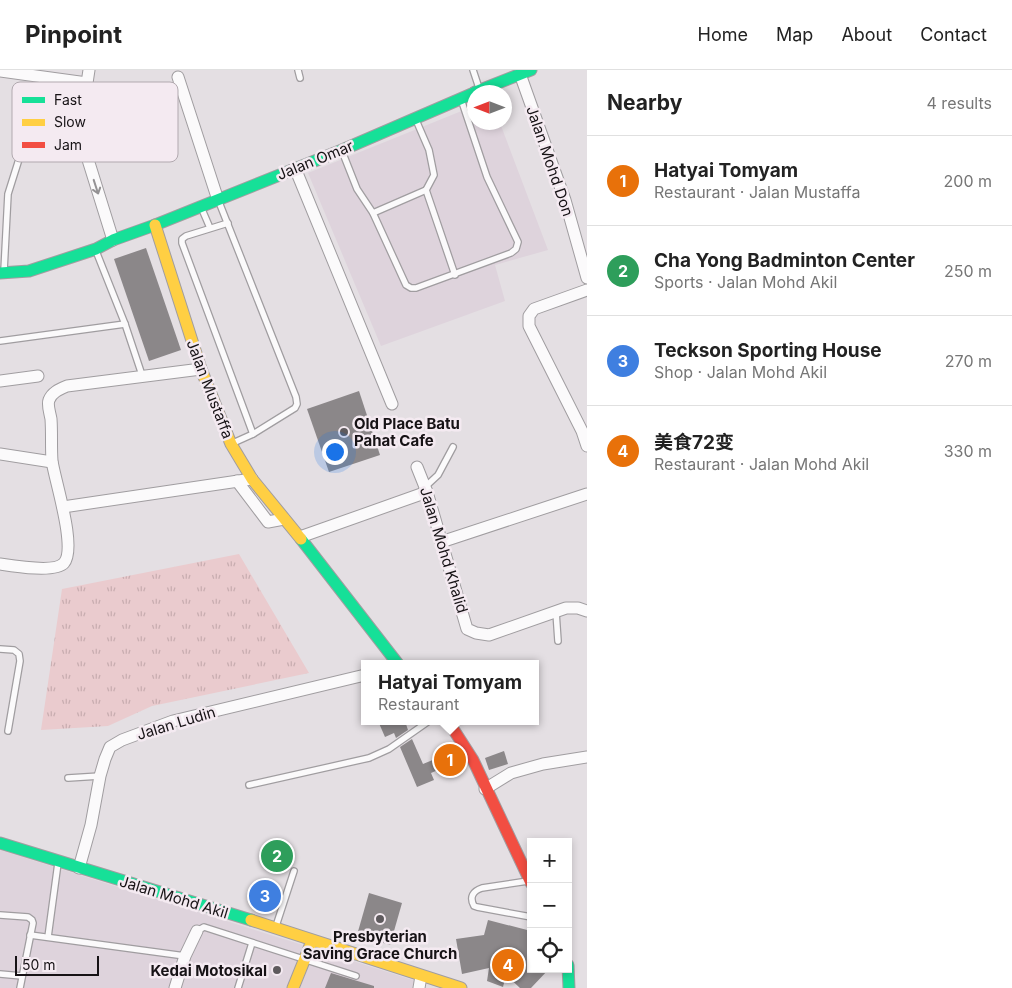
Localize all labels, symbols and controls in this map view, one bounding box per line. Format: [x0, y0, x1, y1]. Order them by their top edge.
text: Pinpoint [25, 20, 122, 49]
text: Home [698, 24, 748, 45]
text: Map [776, 24, 813, 45]
text: About [841, 24, 892, 45]
text: Contact [920, 24, 987, 45]
legend [12, 82, 178, 162]
north arrow [467, 85, 512, 130]
text: Nearby [607, 90, 682, 115]
text: Fast [54, 91, 82, 108]
text: 4 results [927, 93, 992, 113]
street label: Jalan Mohd Don [522, 103, 578, 219]
text: Slow [54, 113, 86, 130]
text: Jam [54, 136, 82, 153]
street label: Jalan Omar [274, 136, 356, 184]
text: Hatyai Tomyam [654, 159, 798, 182]
text: 1 [620, 171, 626, 191]
text: 200 m [944, 171, 992, 191]
one-way arrow [92, 179, 102, 195]
text: Restaurant · Jalan Mustaffa [654, 182, 860, 202]
text: Cha Yong Badminton Center [654, 249, 915, 272]
text: 2 [618, 261, 628, 281]
text: 250 m [944, 261, 992, 281]
text: Sports · Jalan Mohd Akil [654, 272, 837, 292]
street label: Jalan Mustaffa [182, 337, 238, 441]
text: Teckson Sporting House [654, 339, 882, 362]
text: 3 [618, 351, 628, 371]
text: 270 m [945, 351, 992, 371]
text: Shop · Jalan Mohd Akil [654, 362, 827, 382]
place label: Old Place Batu Pahat Cafe [354, 414, 460, 450]
marker: Old Place Batu Pahat Cafe [338, 426, 350, 438]
text: 美食72变 [654, 431, 734, 454]
your location [322, 439, 348, 465]
text: 4 [618, 441, 628, 461]
text: 330 m [944, 441, 992, 461]
text: Restaurant · Jalan Mohd Akil [654, 454, 869, 474]
street label: Jalan Mohd Khalid [416, 485, 472, 615]
popup [361, 660, 539, 725]
text: Hatyai Tomyam [378, 671, 522, 694]
text: Restaurant [378, 694, 459, 714]
street label: Jalan Ludin [134, 702, 218, 744]
pin: 1 [434, 741, 466, 779]
pin: 2 [261, 837, 293, 875]
map controls [527, 838, 572, 973]
button: + [527, 838, 572, 883]
street label: Jalan Mohd Akil [117, 871, 231, 923]
pin: 3 [249, 877, 281, 915]
button: − [527, 883, 572, 928]
marker: Presbyterian Saving Grace Church [374, 913, 386, 925]
place label: Presbyterian Saving Grace Church [303, 927, 457, 963]
button: locate [527, 928, 572, 973]
pin: 4 [492, 946, 524, 984]
scale bar [15, 953, 99, 976]
text: 50 m [22, 956, 56, 973]
place label: Kedai Motosikal [150, 961, 267, 980]
marker: Kedai Motosikal [271, 964, 283, 976]

